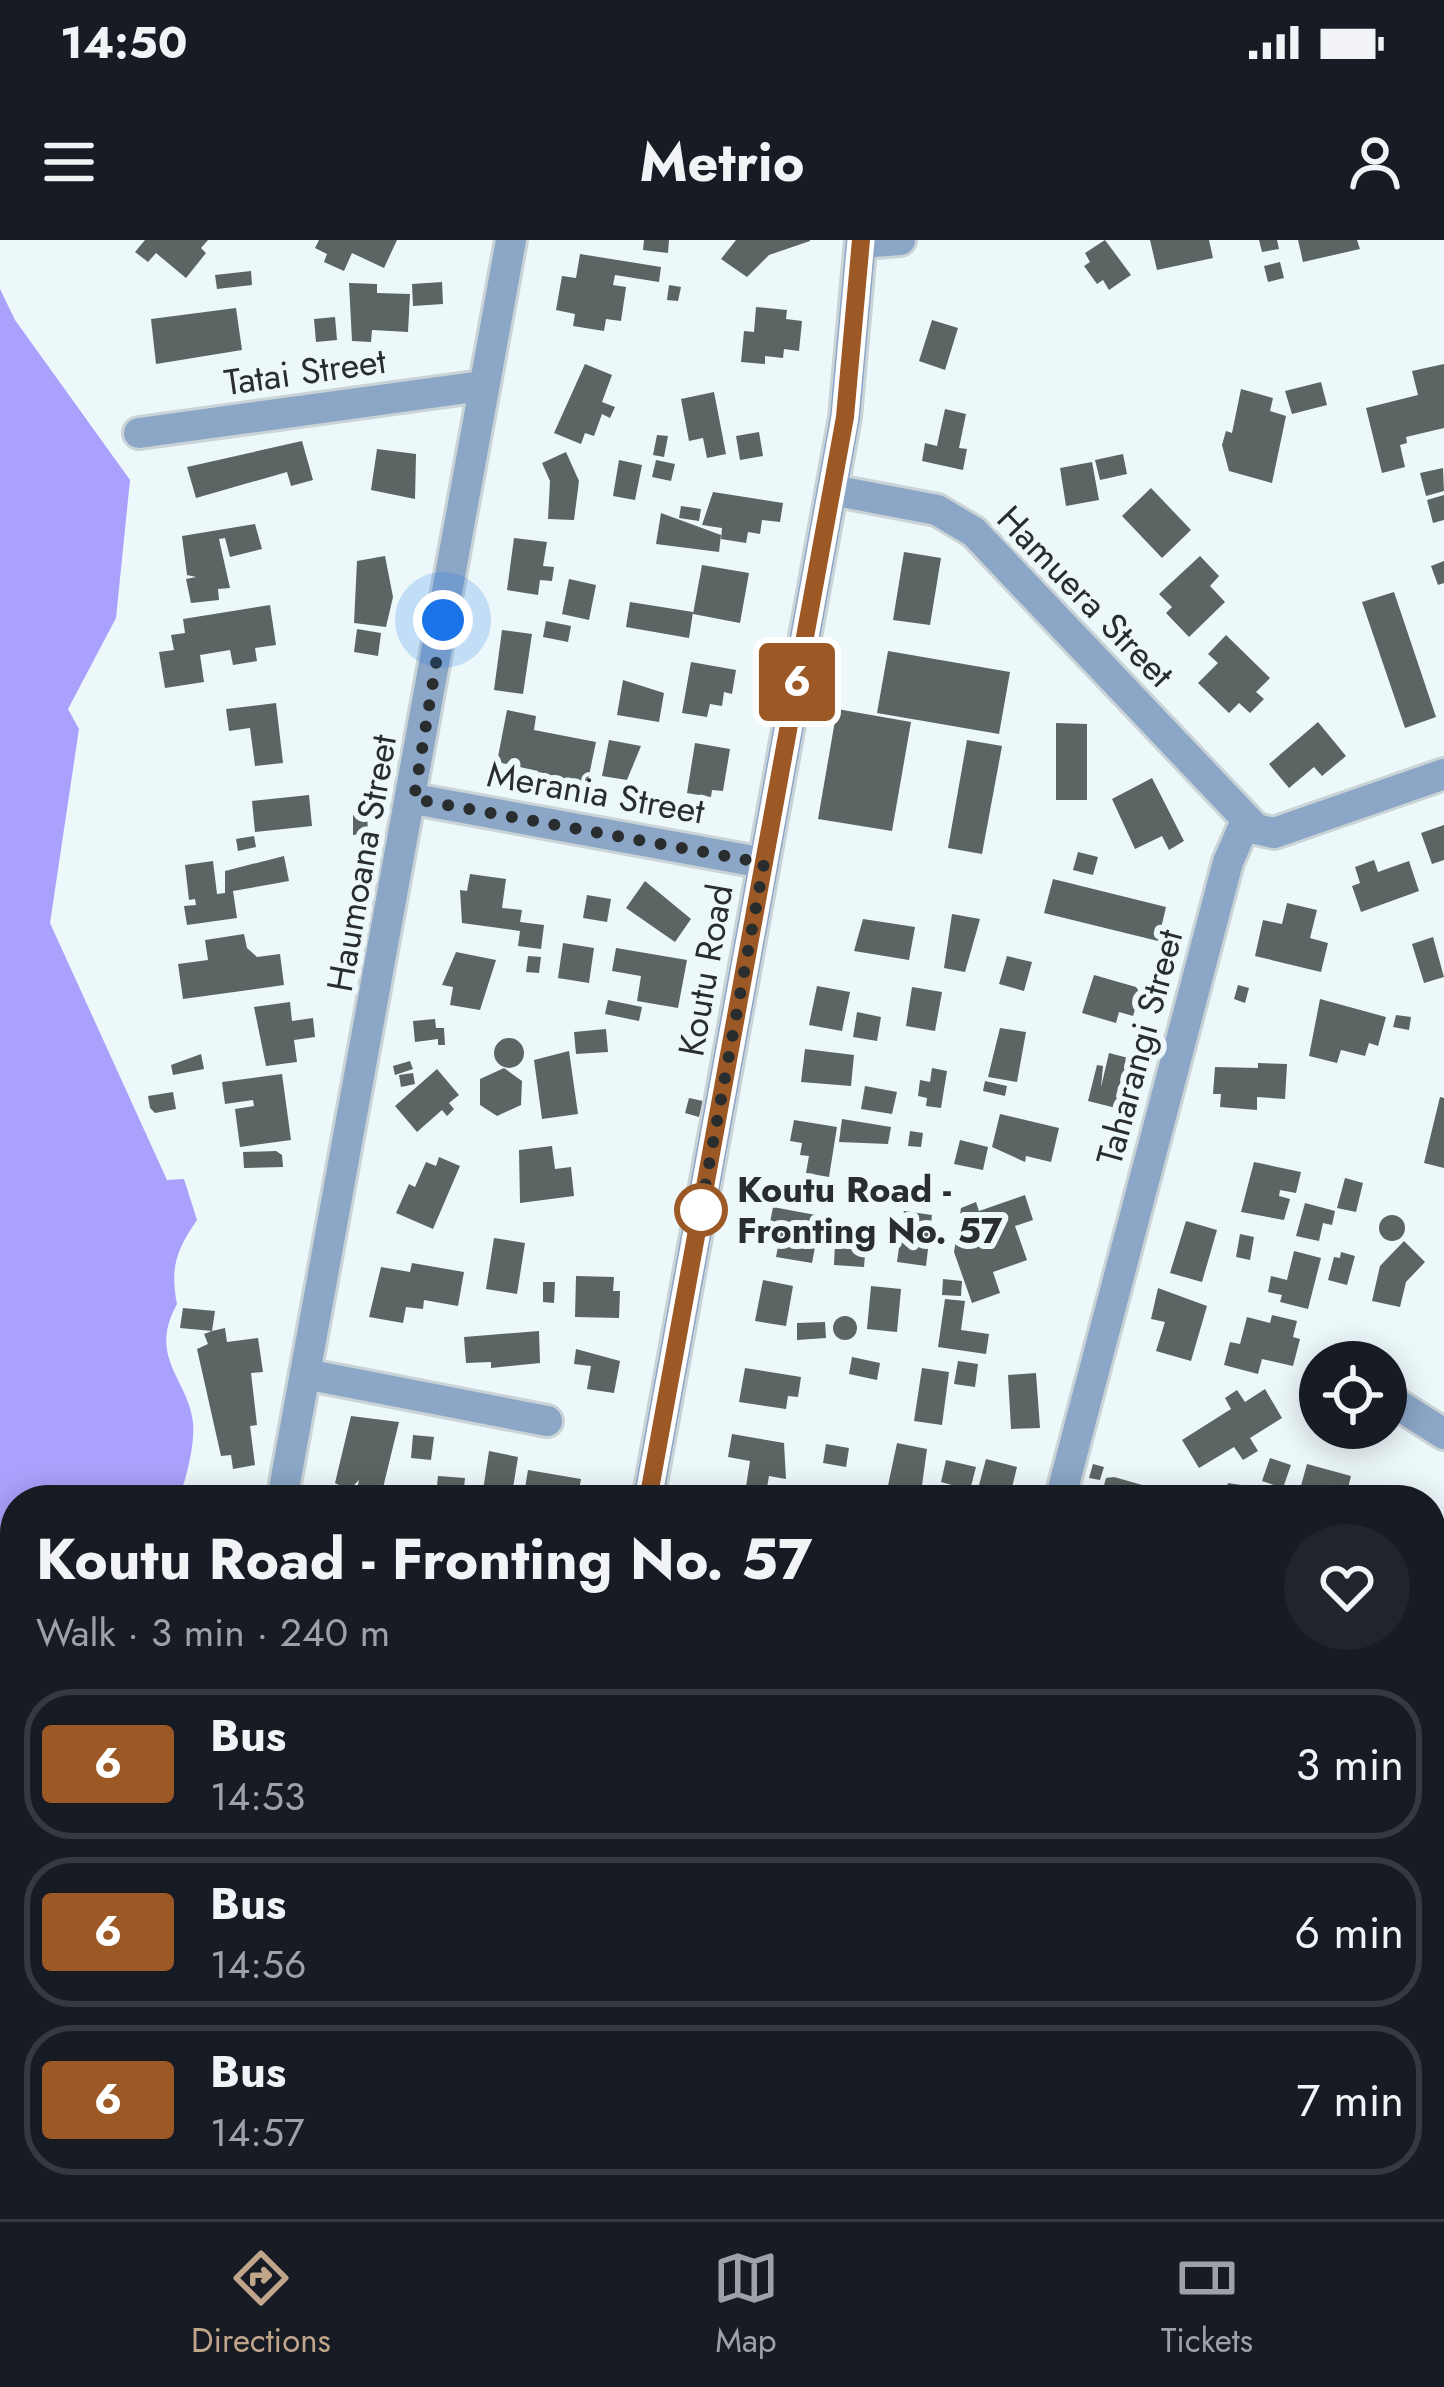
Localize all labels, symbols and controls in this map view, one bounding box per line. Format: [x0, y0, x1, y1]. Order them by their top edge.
text: 14:50 [60, 10, 188, 75]
text: Metrio [639, 123, 805, 201]
icon: menu [36, 129, 102, 195]
icon: person [1342, 129, 1408, 195]
street label: Tatai Street [221, 334, 389, 408]
street label: Hamuera Street [986, 493, 1187, 699]
your location [413, 590, 473, 650]
line badge: 6 [758, 643, 836, 721]
text: 6 [783, 651, 811, 712]
street label: Haumoana Street [313, 730, 409, 996]
street label: Merania Street [483, 747, 709, 837]
street label: Koutu Road [664, 880, 746, 1060]
street label: Taharangi Street [1083, 923, 1195, 1171]
place label: Koutu Road - Fronting No. 57 [737, 1163, 1003, 1256]
marker: Koutu Road - Fronting No. 57 [676, 1185, 726, 1235]
map controls [1299, 1341, 1407, 1449]
button: locate [1299, 1341, 1407, 1449]
text: Koutu Road - Fronting No. 57 [36, 1518, 812, 1600]
button: heart [1284, 1524, 1410, 1650]
text: Walk · 3 min · 240 m [36, 1604, 390, 1661]
text: Bus [210, 1703, 286, 1768]
text: 3 min [1296, 1732, 1404, 1797]
text: 6 [94, 1733, 122, 1794]
text: 14:53 [210, 1768, 305, 1825]
text: Bus [210, 1871, 286, 1936]
text: 6 min [1294, 1900, 1404, 1965]
text: 6 [94, 1901, 122, 1962]
text: 14:56 [210, 1936, 306, 1993]
text: Bus [210, 2039, 286, 2104]
text: 7 min [1296, 2068, 1404, 2133]
text: 6 [94, 2069, 122, 2130]
text: 14:57 [210, 2104, 304, 2161]
tab: Directions [191, 2245, 331, 2364]
tab: Map [713, 2245, 779, 2364]
tab: Tickets [1161, 2245, 1253, 2364]

